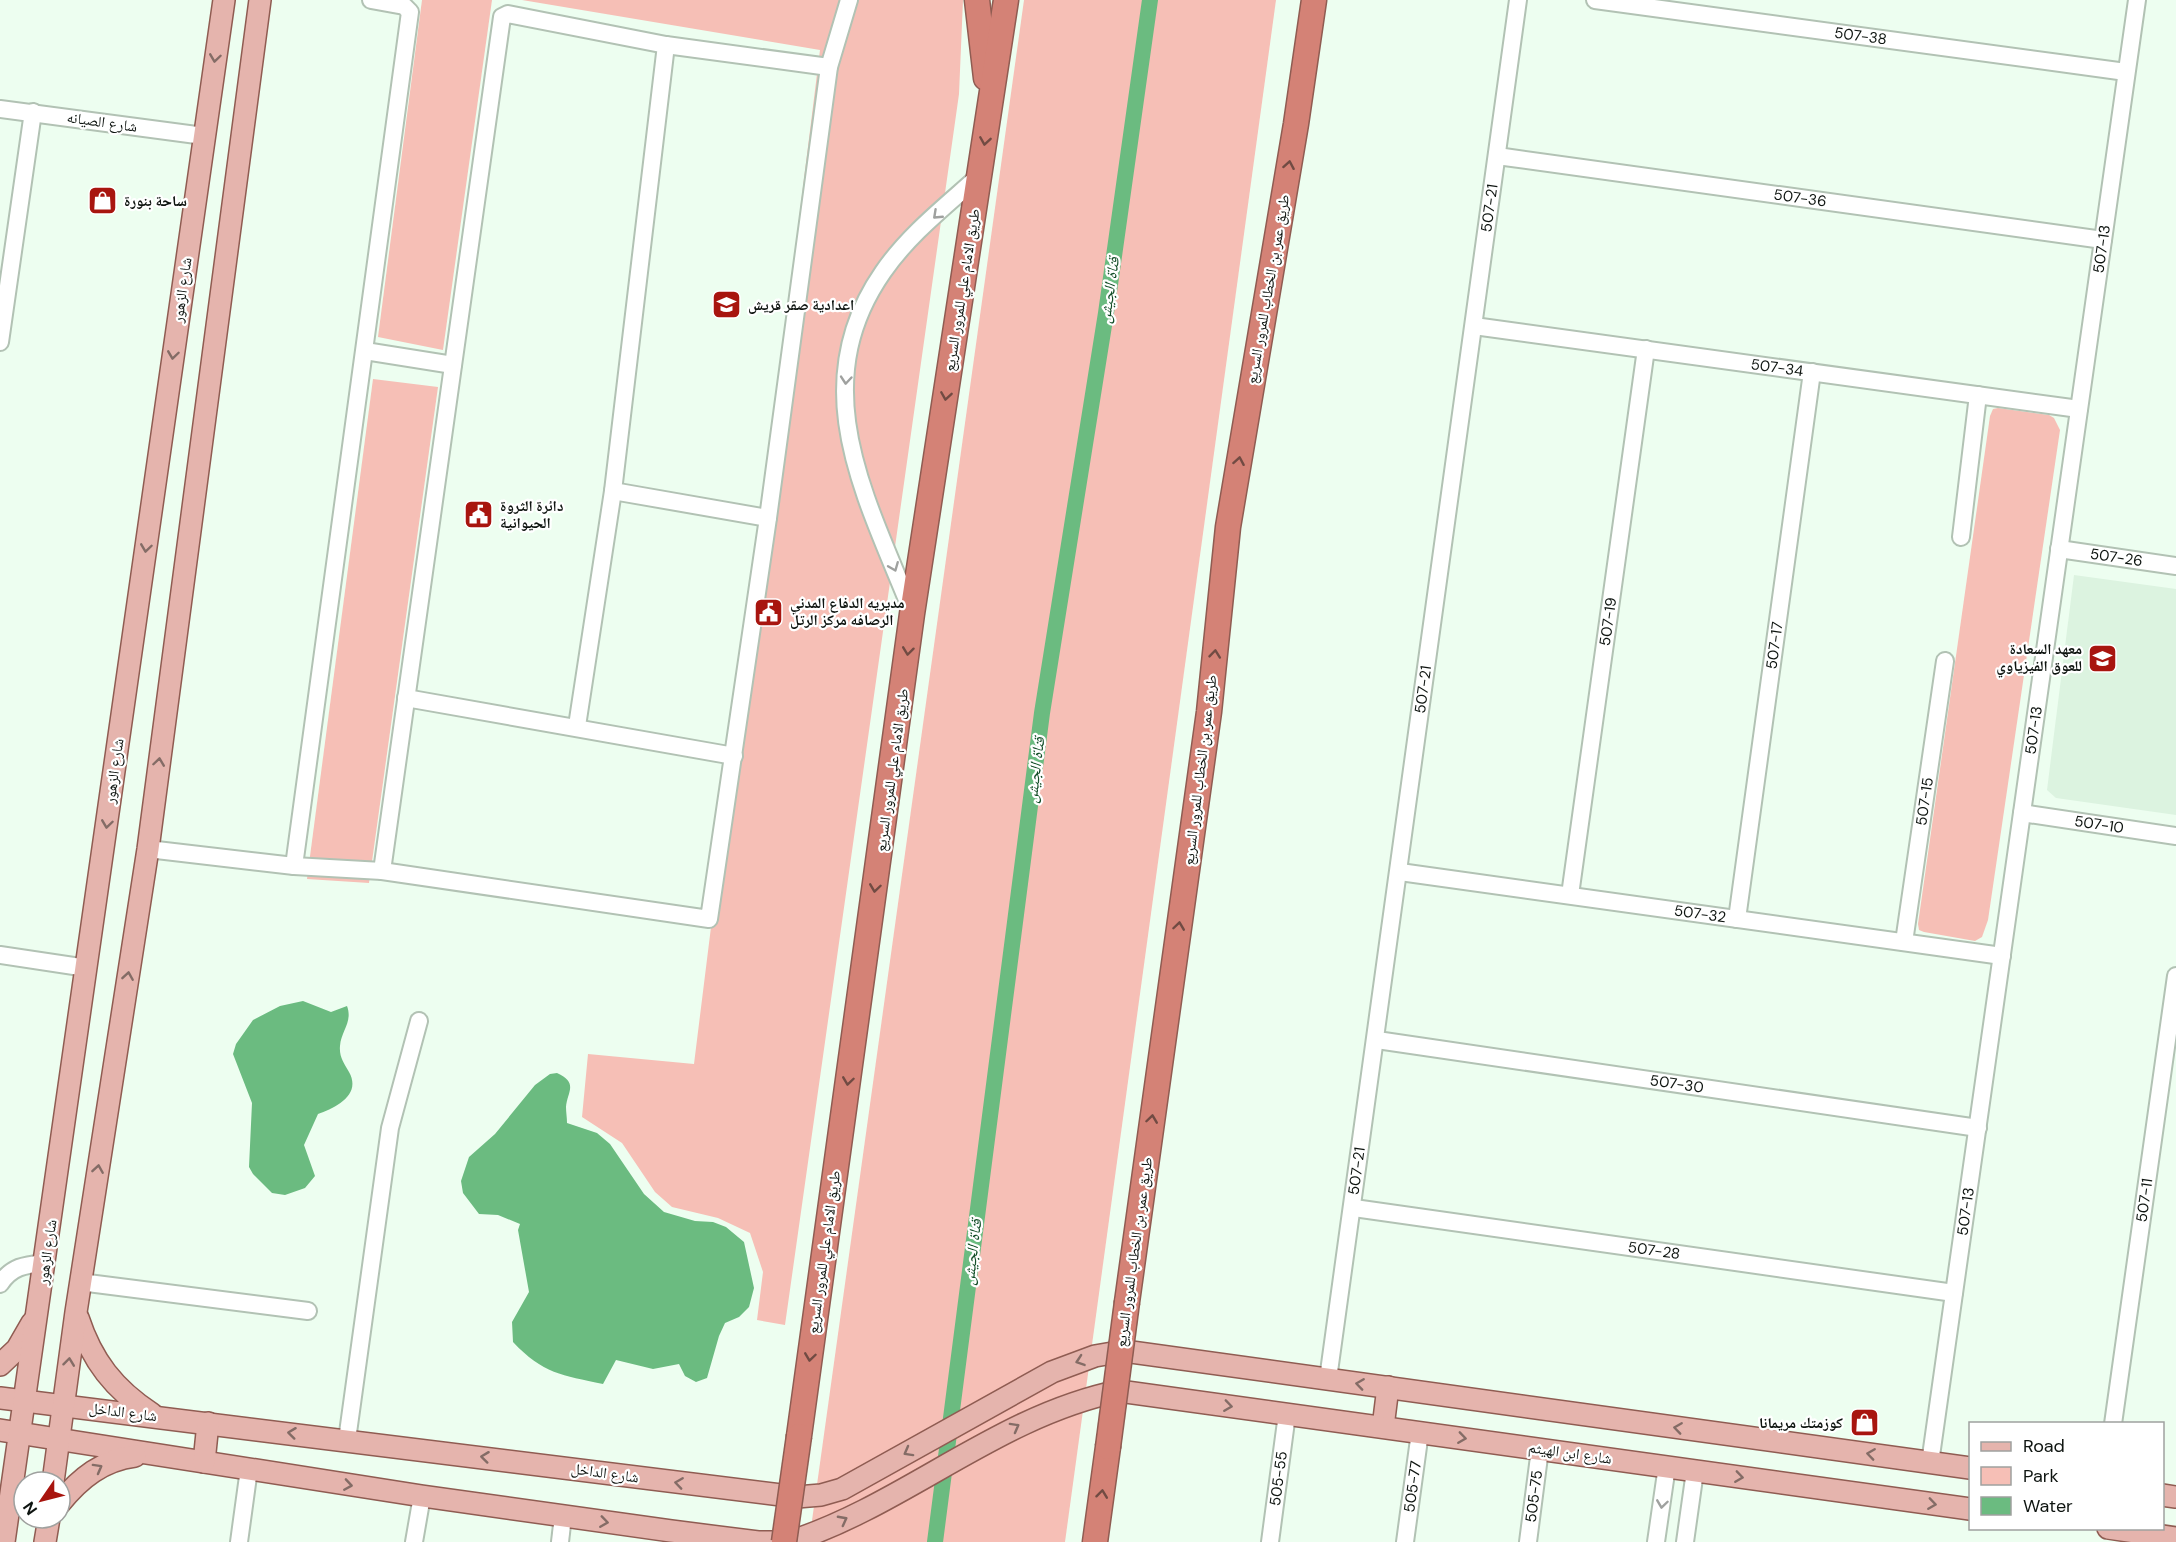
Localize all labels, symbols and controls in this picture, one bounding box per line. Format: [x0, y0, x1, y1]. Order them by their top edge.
street label: 507-38 [1833, 23, 1888, 49]
one-way arrow [210, 53, 222, 62]
street label: شارع الصيانه [65, 107, 139, 137]
one-way arrow [979, 135, 992, 145]
one-way arrow [1283, 160, 1295, 170]
street label: 507-21 [1476, 183, 1503, 233]
street label: 507-36 [1772, 184, 1828, 212]
shop icon: ساحة بنورة [87, 185, 119, 217]
place label: ساحة بنورة [124, 191, 187, 211]
street label: طريق عمر بن الخطاب للمرور السريع [1241, 193, 1295, 385]
street label: طريق الامام علي للمرور السريع [939, 207, 987, 373]
one-way arrow [933, 208, 944, 219]
street label: 507-13 [2088, 224, 2115, 274]
water label: قناة الجيش [1094, 254, 1124, 324]
street label: شارع الزهور [167, 256, 196, 325]
school or university icon: اعدادية صقر قريش [711, 289, 743, 321]
place label: اعدادية صقر قريش [748, 295, 854, 315]
one-way arrow [167, 350, 180, 359]
street label: 507-34 [1750, 354, 1805, 381]
one-way arrow [840, 376, 853, 385]
one-way arrow [940, 391, 952, 400]
one-way arrow [1233, 456, 1245, 465]
place label: دائرة الثروة الحيوانية [500, 496, 563, 533]
public building icon: دائرة الثروة الحيوانية [463, 499, 495, 531]
one-way arrow [140, 543, 152, 553]
street label: 507-26 [2089, 544, 2144, 571]
one-way arrow [887, 561, 899, 572]
place label: مديريه الدفاع المدني الرصافه مركز الرتل [790, 593, 905, 630]
public building icon: مديريه الدفاع المدني الرصافه مركز الرتل [753, 596, 785, 628]
street label: 507-19 [1595, 596, 1621, 647]
street label: 507-17 [1761, 621, 1788, 670]
place label: معهد السعادة للعوق الفيزياوي [1996, 639, 2082, 678]
school or university icon: معهد السعادة للعوق الفيزياوي [2087, 642, 2119, 674]
one-way arrow [902, 646, 914, 656]
one-way arrow [1208, 650, 1221, 659]
street label: 507-21 [1410, 664, 1436, 715]
street label: طريق عمر بن الخطاب للمرور السريع [1178, 673, 1222, 866]
street label: طريق الامام علي للمرور السريع [871, 687, 915, 853]
street label: 507-13 [2020, 705, 2047, 756]
water label: قناة الجيش [1021, 734, 1050, 804]
street label: شارع الزهور [99, 737, 128, 806]
one-way arrow [153, 758, 165, 767]
street label: 507-15 [1911, 776, 1938, 827]
street label: 507-10 [2073, 811, 2125, 838]
one-way arrow [101, 820, 114, 829]
one-way arrow [870, 883, 882, 892]
street label: 507-32 [1673, 900, 1727, 927]
one-way arrow [1172, 921, 1185, 931]
one-way arrow [122, 971, 134, 981]
street label: 507-30 [1649, 1070, 1705, 1098]
one-way arrow [843, 1076, 855, 1085]
one-way arrow [1146, 1115, 1158, 1124]
street label: 507-21 [1343, 1146, 1370, 1196]
street label: طريق عمر بن الخطاب للمرور السريع [1111, 1155, 1157, 1348]
one-way arrow [91, 1164, 104, 1174]
street label: طريق الامام علي للمرور السريع [803, 1169, 847, 1335]
street label: 507-11 [2131, 1177, 2157, 1223]
street label: 507-13 [1952, 1186, 1979, 1237]
water label: قناة الجيش [958, 1216, 987, 1286]
street label: شارع الزهور [32, 1218, 61, 1287]
street label: 507-28 [1627, 1237, 1681, 1264]
one-way arrow [804, 1353, 816, 1362]
one-way arrow [1075, 1353, 1086, 1366]
one-way arrow [63, 1357, 75, 1366]
one-way arrow [1355, 1378, 1364, 1390]
street label: شارع الداخل [88, 1398, 158, 1426]
one-way arrow [1223, 1399, 1232, 1412]
shop icon: كوزمتك مريمانا [1848, 1407, 1880, 1439]
place label: كوزمتك مريمانا [1759, 1413, 1843, 1433]
one-way arrow [1673, 1422, 1682, 1434]
legend [1969, 1422, 2164, 1530]
one-way arrow [1008, 1423, 1019, 1434]
one-way arrow [287, 1427, 297, 1440]
one-way arrow [1458, 1432, 1467, 1444]
text: Road [2023, 1434, 2065, 1458]
street label: شارع ابن الهيثم [1527, 1437, 1613, 1469]
one-way arrow [904, 1445, 914, 1456]
one-way arrow [1866, 1449, 1876, 1461]
street label: 505-55 [1265, 1450, 1292, 1507]
one-way arrow [481, 1452, 490, 1464]
street label: شارع الداخل [570, 1458, 640, 1488]
street label: 505-77 [1399, 1459, 1426, 1514]
one-way arrow [92, 1464, 103, 1475]
text: Park [2023, 1464, 2059, 1488]
street label: 505-75 [1521, 1469, 1547, 1524]
north arrow [12, 1470, 72, 1530]
one-way arrow [1734, 1470, 1743, 1482]
one-way arrow [674, 1477, 683, 1489]
one-way arrow [344, 1478, 353, 1490]
one-way arrow [1095, 1490, 1107, 1499]
text: Water [2023, 1494, 2073, 1518]
one-way arrow [1927, 1497, 1936, 1509]
text: N [18, 1498, 42, 1519]
one-way arrow [1656, 1500, 1668, 1509]
one-way arrow [599, 1515, 608, 1527]
one-way arrow [837, 1516, 848, 1527]

